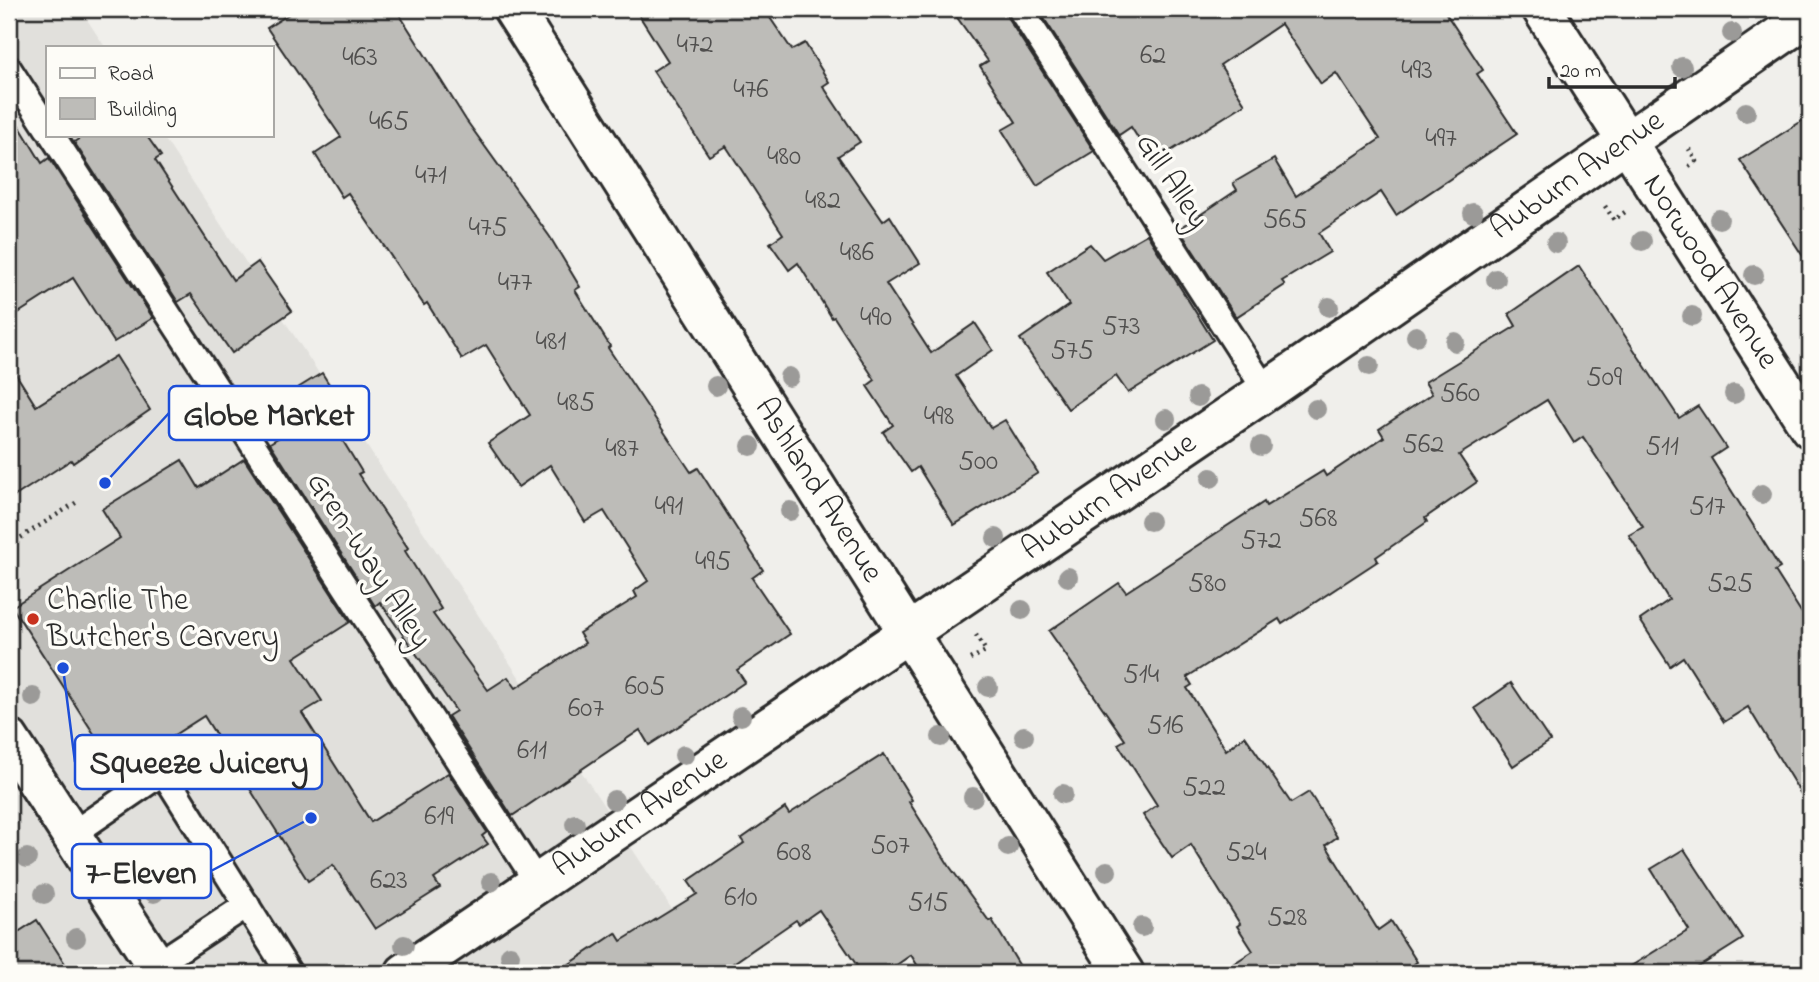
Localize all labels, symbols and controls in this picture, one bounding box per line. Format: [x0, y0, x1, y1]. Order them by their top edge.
house number: 472 [677, 25, 714, 66]
house number: 62 [1140, 36, 1166, 77]
house number: 463 [342, 38, 378, 79]
legend [46, 46, 273, 136]
scale bar [1549, 46, 1675, 90]
house number: 493 [1401, 51, 1433, 92]
text: 20 m [1560, 57, 1601, 87]
text: Road [108, 60, 154, 90]
house number: 476 [733, 70, 769, 111]
text: Building [107, 96, 177, 128]
street label: Auburn Avenue [1481, 98, 1675, 253]
house number: 465 [369, 102, 409, 143]
house number: 497 [1425, 119, 1457, 160]
street label: Gill Alley [1122, 124, 1220, 240]
house number: 480 [767, 137, 801, 178]
house number: 471 [415, 156, 447, 197]
street label: Norwood Avenue [1630, 165, 1791, 379]
house number: 482 [805, 181, 841, 222]
house number: 565 [1263, 200, 1307, 241]
house number: 475 [468, 208, 508, 249]
house number: 486 [840, 233, 874, 274]
house number: 477 [498, 263, 533, 304]
house number: 490 [860, 298, 892, 339]
house number: 573 [1101, 307, 1141, 348]
house number: 481 [536, 322, 567, 363]
house number: 575 [1050, 331, 1094, 372]
house number: 509 [1586, 358, 1623, 399]
house number: 560 [1440, 374, 1480, 415]
house number: 485 [557, 383, 595, 424]
callout: Globe Market [169, 386, 369, 440]
street label: Ashland Avenue [742, 389, 895, 593]
text: Globe Market [183, 393, 356, 441]
house number: 498 [924, 397, 954, 438]
street label: Auburn Avenue [1012, 420, 1207, 573]
house number: 562 [1402, 425, 1444, 466]
house number: 511 [1645, 427, 1679, 468]
house number: 487 [605, 429, 639, 470]
house number: 500 [958, 442, 998, 483]
street label: Gren-Way Alley [293, 463, 443, 659]
house number: 491 [655, 487, 684, 528]
house number: 517 [1689, 487, 1726, 528]
house number: 568 [1299, 499, 1337, 540]
house number: 572 [1240, 521, 1282, 562]
house number: 495 [695, 542, 731, 583]
house number: 580 [1188, 564, 1226, 605]
house number: 525 [1707, 564, 1753, 605]
place label: Charlie The Butcher's Carvery [46, 578, 279, 662]
marker: Charlie The Butcher's Carvery [25, 611, 41, 627]
house number: 514 [1123, 655, 1160, 696]
house number: 605 [625, 667, 665, 708]
house number: 607 [568, 689, 604, 730]
house number: 516 [1146, 706, 1184, 747]
house number: 611 [517, 731, 547, 772]
callout: Squeeze Juicery [75, 735, 322, 789]
street label: Auburn Avenue [543, 737, 738, 890]
text: Squeeze Juicery [90, 741, 308, 790]
house number: 522 [1182, 768, 1226, 809]
house number: 619 [424, 797, 454, 838]
house number: 507 [870, 826, 910, 867]
house number: 608 [777, 833, 811, 874]
house number: 524 [1225, 833, 1267, 874]
callout: 7-Eleven [72, 844, 211, 898]
text: 7-Eleven [85, 851, 197, 899]
house number: 623 [370, 861, 408, 902]
house number: 610 [724, 878, 758, 919]
house number: 515 [908, 883, 948, 924]
house number: 528 [1267, 898, 1307, 939]

